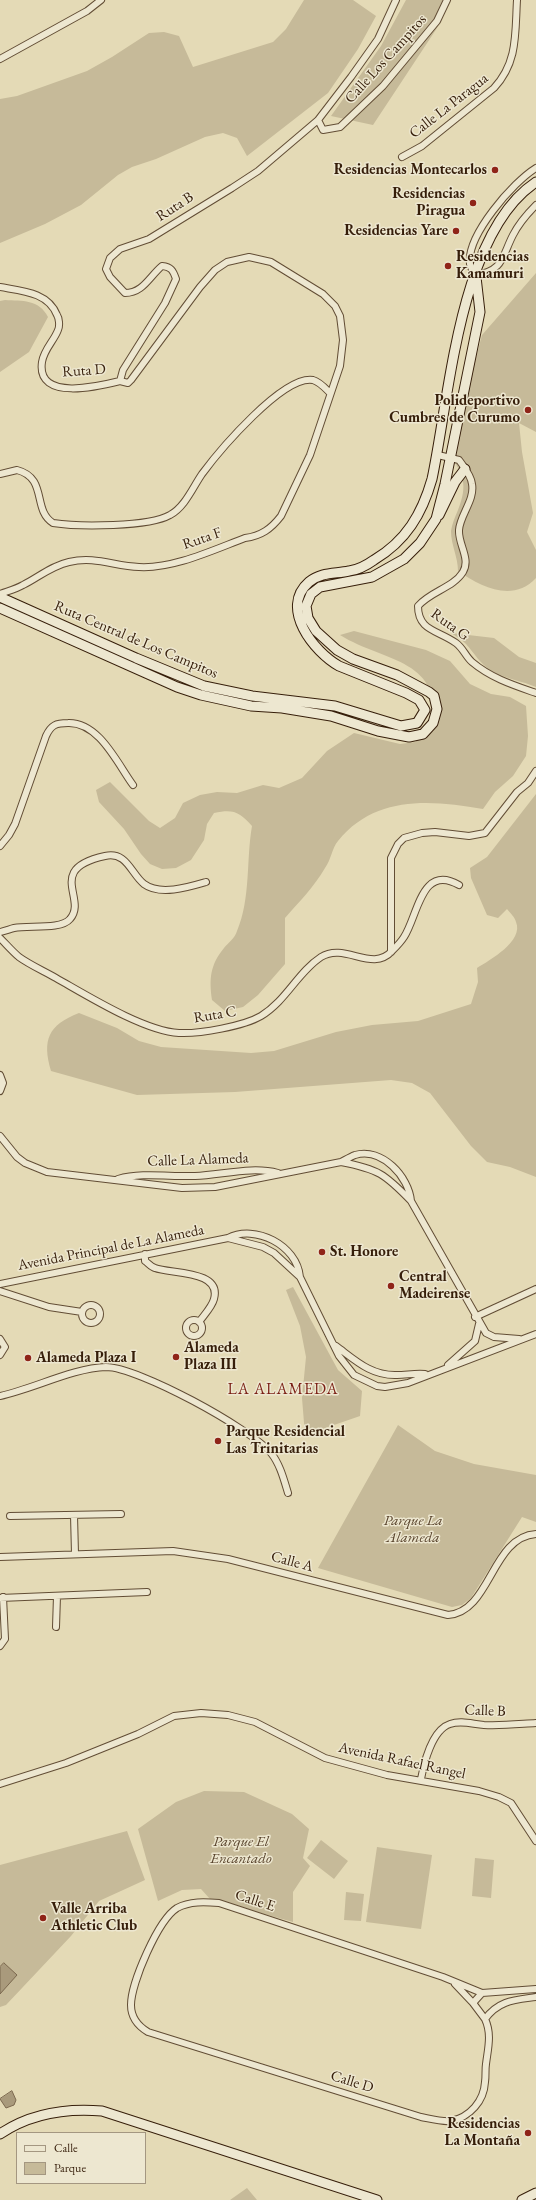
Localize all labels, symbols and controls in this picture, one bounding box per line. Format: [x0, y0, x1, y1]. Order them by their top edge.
street label: Calle Los Campitos [341, 11, 431, 107]
street label: Calle La Paragua [406, 70, 492, 142]
place label: Residencias Montecarlos [334, 161, 487, 179]
marker: Residencias Montecarlos [490, 165, 500, 175]
place label: Residencias Piragua [392, 185, 465, 220]
street label: Ruta B [153, 188, 197, 226]
marker: Residencias Piragua [468, 198, 478, 208]
place label: Residencias Yare [344, 222, 448, 240]
marker: Residencias Yare [451, 226, 461, 236]
place label: Residencias Kamamuri [456, 248, 529, 283]
marker: Residencias Kamamuri [443, 261, 453, 271]
street label: Ruta D [62, 361, 106, 381]
place label: Polideportivo Cumbres de Curumo [389, 392, 520, 427]
marker: Polideportivo Cumbres de Curumo [523, 405, 533, 415]
street label: Ruta F [180, 524, 224, 554]
street label: Ruta Central de Los Campitos [51, 597, 221, 683]
street label: Ruta G [427, 605, 473, 645]
street label: Ruta C [192, 1003, 238, 1027]
street label: Calle La Alameda [147, 1149, 249, 1171]
street label: Avenida Principal de La Alameda [16, 1221, 206, 1275]
place label: St. Honore [330, 1243, 398, 1261]
marker: St. Honore [317, 1247, 327, 1257]
place label: Central Madeirense [399, 1268, 470, 1303]
marker: Central Madeirense [386, 1281, 396, 1291]
place label: Alameda Plaza III [184, 1339, 239, 1374]
place label: Alameda Plaza I [36, 1349, 136, 1367]
marker: Alameda Plaza III [171, 1352, 181, 1362]
marker: Alameda Plaza I [23, 1353, 33, 1363]
district label: LA ALAMEDA [227, 1380, 339, 1400]
place label: Parque Residencial Las Trinitarias [226, 1423, 345, 1458]
marker: Parque Residencial Las Trinitarias [213, 1436, 223, 1446]
park label: Parque La Alameda [383, 1512, 443, 1547]
street label: Calle A [269, 1548, 315, 1576]
street label: Calle B [464, 1701, 506, 1721]
street label: Avenida Rafael Rangel [337, 1739, 467, 1783]
park label: Parque El Encantado [210, 1833, 272, 1868]
street label: Calle E [233, 1886, 277, 1916]
place label: Valle Arriba Athletic Club [51, 1900, 137, 1935]
marker: Valle Arriba Athletic Club [38, 1913, 48, 1923]
street label: Calle D [328, 2067, 376, 2097]
place label: Residencias La Montaña [445, 2115, 520, 2150]
marker: Residencias La Montaña [523, 2128, 533, 2138]
legend [16, 2132, 146, 2184]
text: Calle [54, 2140, 78, 2156]
text: Parque [54, 2160, 86, 2176]

